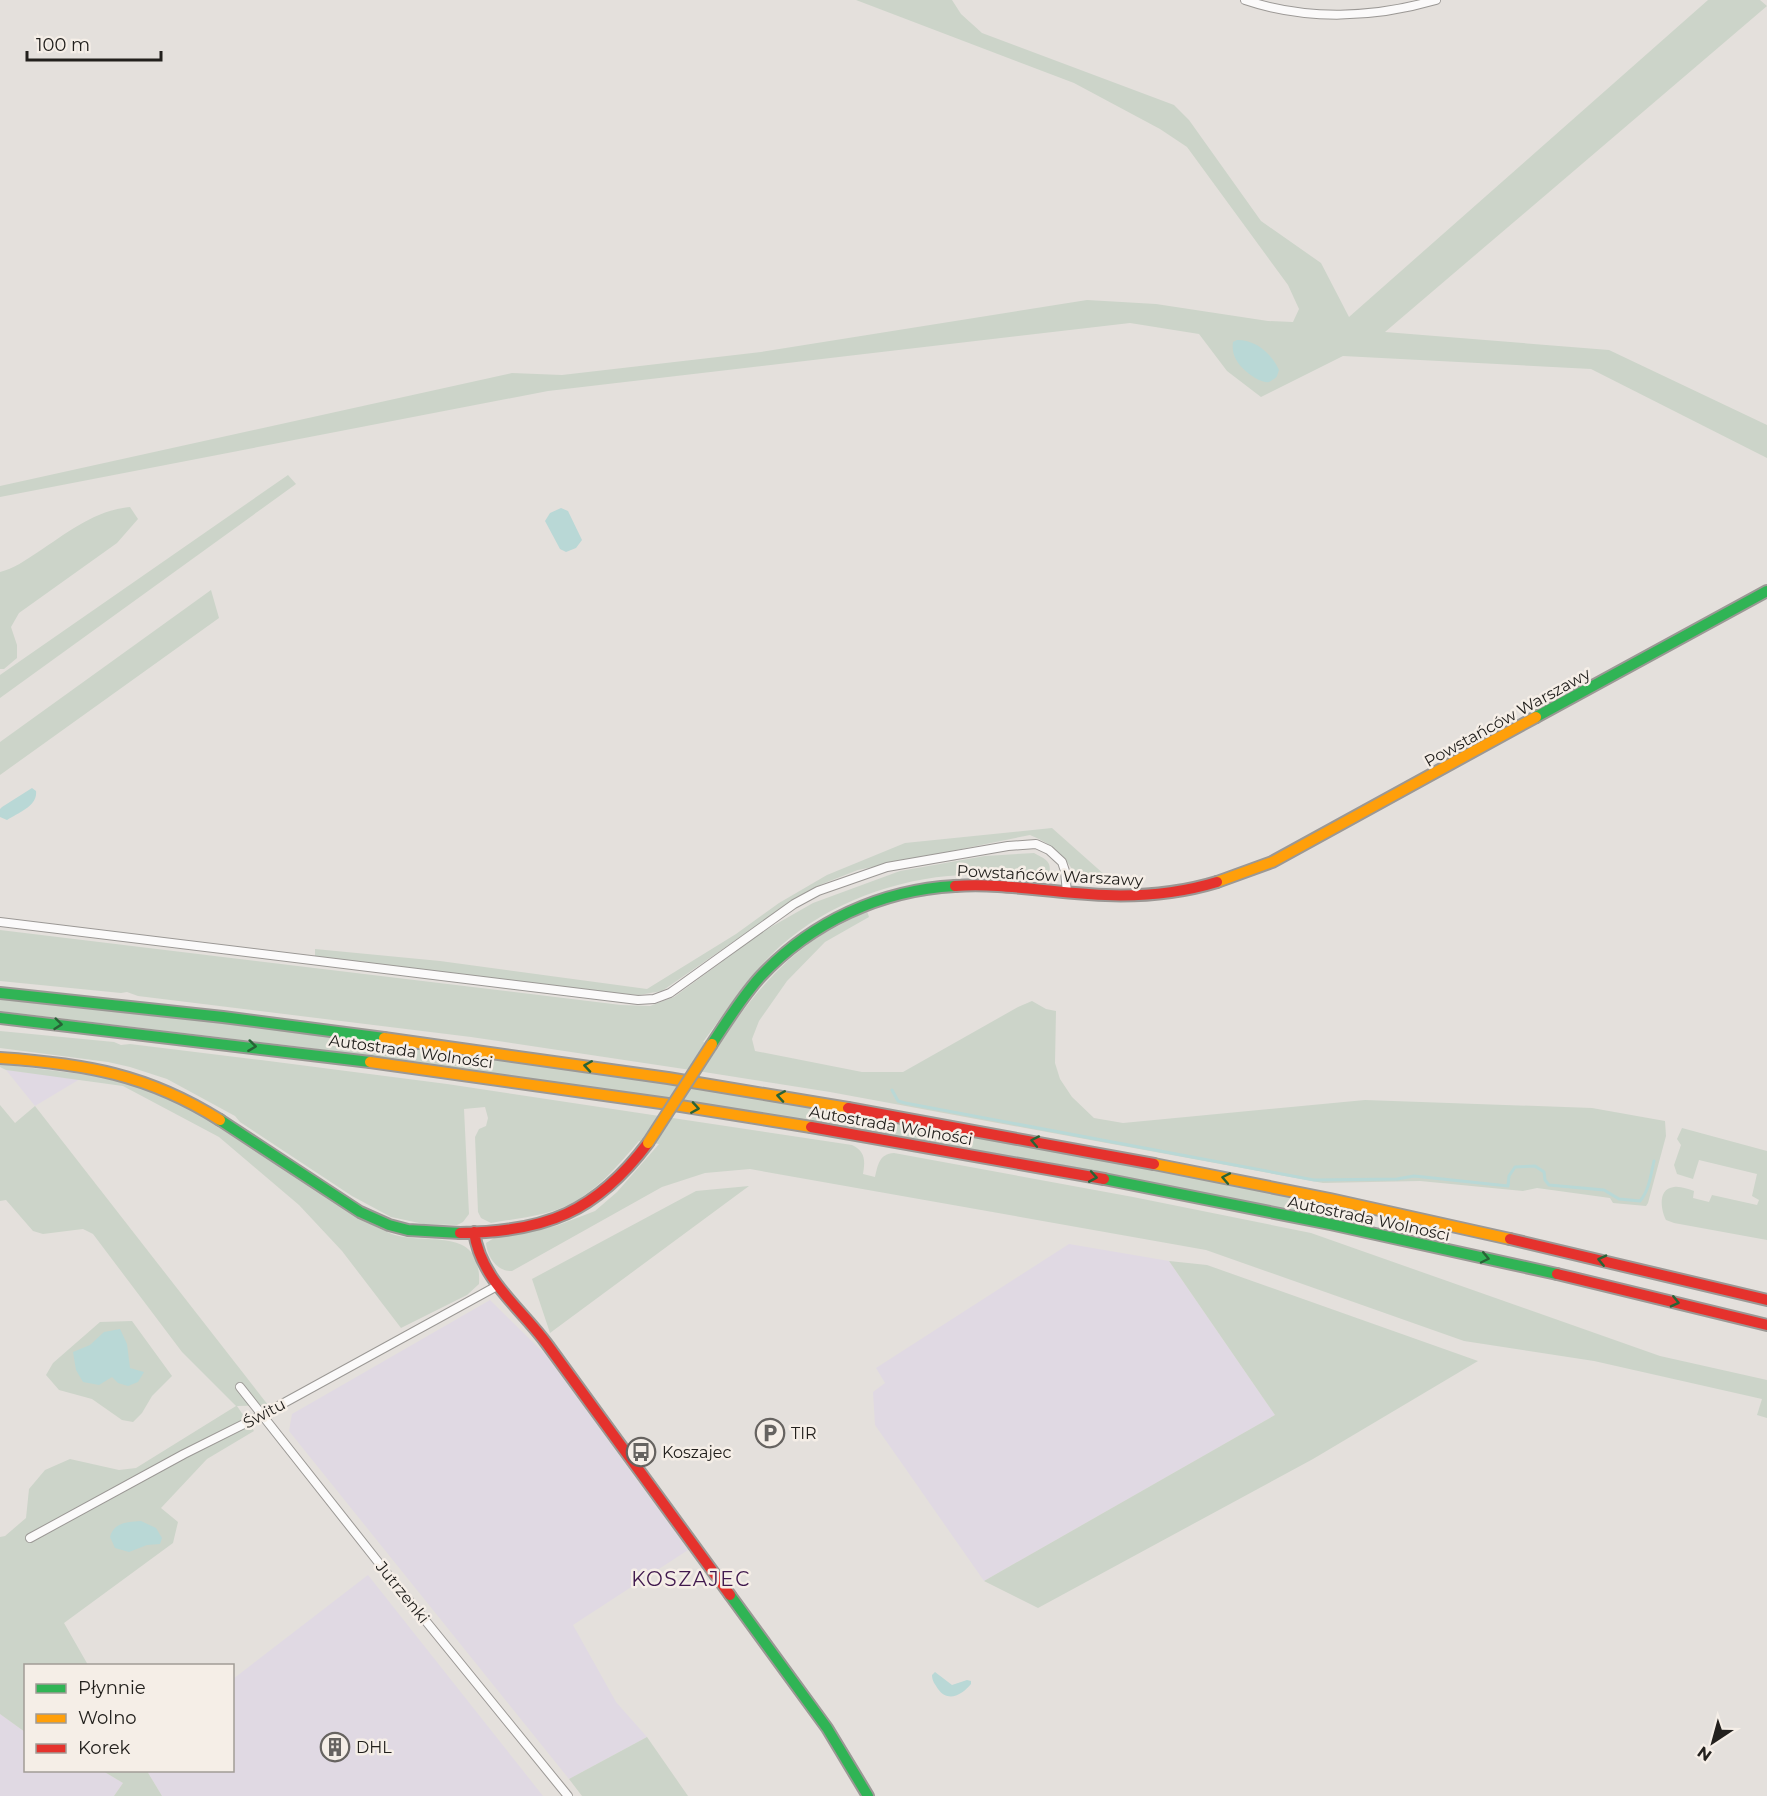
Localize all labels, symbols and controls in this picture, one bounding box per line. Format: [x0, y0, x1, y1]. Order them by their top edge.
scale bar [27, 24, 160, 62]
text: 100 m [36, 34, 90, 56]
street label: Powstańców Warszawy [1421, 664, 1594, 771]
street label: Powstańców Warszawy [956, 861, 1144, 890]
one-way arrow [54, 1017, 63, 1030]
street label: Autostrada Wolności [328, 1031, 494, 1072]
one-way arrow [247, 1039, 257, 1051]
one-way arrow [583, 1061, 593, 1073]
one-way arrow [776, 1091, 785, 1103]
one-way arrow [690, 1101, 699, 1113]
street label: Autostrada Wolności [808, 1102, 974, 1149]
one-way arrow [1030, 1135, 1040, 1148]
one-way arrow [1088, 1170, 1098, 1183]
one-way arrow [1221, 1172, 1231, 1185]
street label: Autostrada Wolności [1286, 1192, 1452, 1245]
one-way arrow [1480, 1251, 1490, 1264]
one-way arrow [1597, 1255, 1607, 1268]
one-way arrow [1670, 1295, 1680, 1308]
street label: Świtu [240, 1394, 289, 1432]
parking icon: TIR [754, 1417, 786, 1449]
place label: TIR [791, 1424, 817, 1443]
bus stop icon: Koszajec [625, 1436, 657, 1468]
place label: Koszajec [662, 1443, 732, 1462]
street label: Jutrzenki [371, 1557, 433, 1627]
district label: KOSZAJEC [631, 1567, 751, 1591]
legend [24, 1664, 234, 1772]
text: Płynnie [78, 1677, 146, 1699]
text: Wolno [78, 1707, 137, 1729]
north arrow [1683, 1712, 1743, 1772]
building icon: DHL [319, 1731, 351, 1763]
text: Korek [78, 1737, 131, 1759]
place label: DHL [356, 1738, 392, 1757]
text: N [1694, 1742, 1715, 1765]

